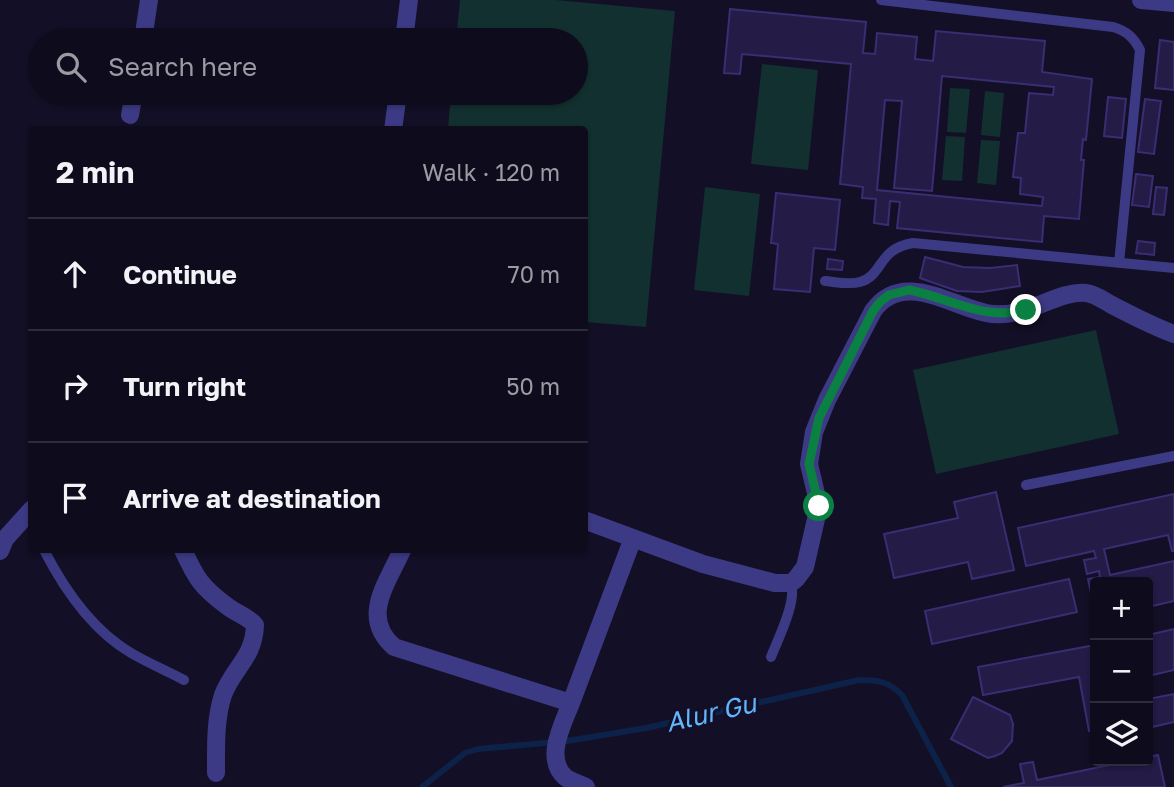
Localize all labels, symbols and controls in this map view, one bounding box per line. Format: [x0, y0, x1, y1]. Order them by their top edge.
search box [28, 28, 588, 105]
icon: search [52, 48, 90, 86]
text: Search here [108, 51, 257, 82]
text: 2 min [56, 154, 134, 190]
text: Walk · 120 m [422, 158, 560, 186]
icon: ahead [56, 255, 94, 293]
text: Continue [123, 259, 237, 290]
text: 70 m [507, 260, 560, 288]
route end [1010, 294, 1041, 325]
icon: right [56, 367, 94, 405]
text: Turn right [123, 371, 246, 402]
text: 50 m [506, 372, 560, 400]
icon: arrive [56, 479, 94, 517]
text: Arrive at destination [123, 483, 381, 514]
route start [803, 490, 834, 521]
map controls [1090, 577, 1153, 766]
button: + [1090, 577, 1153, 640]
button: − [1090, 640, 1153, 703]
water label: Alur Gu [663, 687, 761, 738]
button: layers [1090, 703, 1153, 766]

